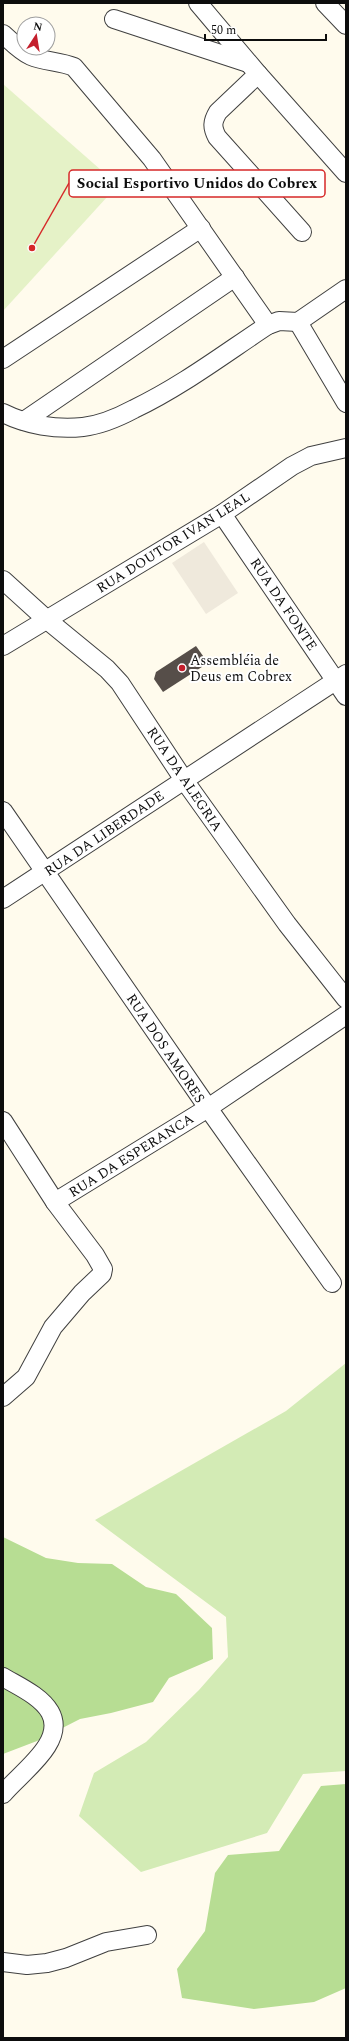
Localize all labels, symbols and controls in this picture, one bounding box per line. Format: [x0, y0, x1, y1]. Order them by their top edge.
north arrow [16, 16, 56, 56]
scale bar [205, 16, 326, 42]
text: N [32, 17, 44, 36]
text: 50 m [211, 21, 236, 40]
callout: Social Esportivo Unidos do Cobrex [69, 170, 325, 197]
text: Social Esportivo Unidos do Cobrex [77, 172, 317, 195]
street label: RUA DOUTOR IVAN LEAL [92, 486, 254, 598]
street label: RUA DA FONTE [245, 554, 322, 655]
place label: Assembléia de Deus em Cobrex [190, 650, 292, 687]
marker: Assembléia de Deus em Cobrex [177, 663, 187, 673]
street label: RUA DA ALEGRIA [142, 723, 228, 836]
street label: RUA DA LIBERDADE [40, 785, 169, 881]
street label: RUA DOS AMORES [121, 989, 210, 1107]
street label: RUA DA ESPERANCA [65, 1108, 198, 1203]

